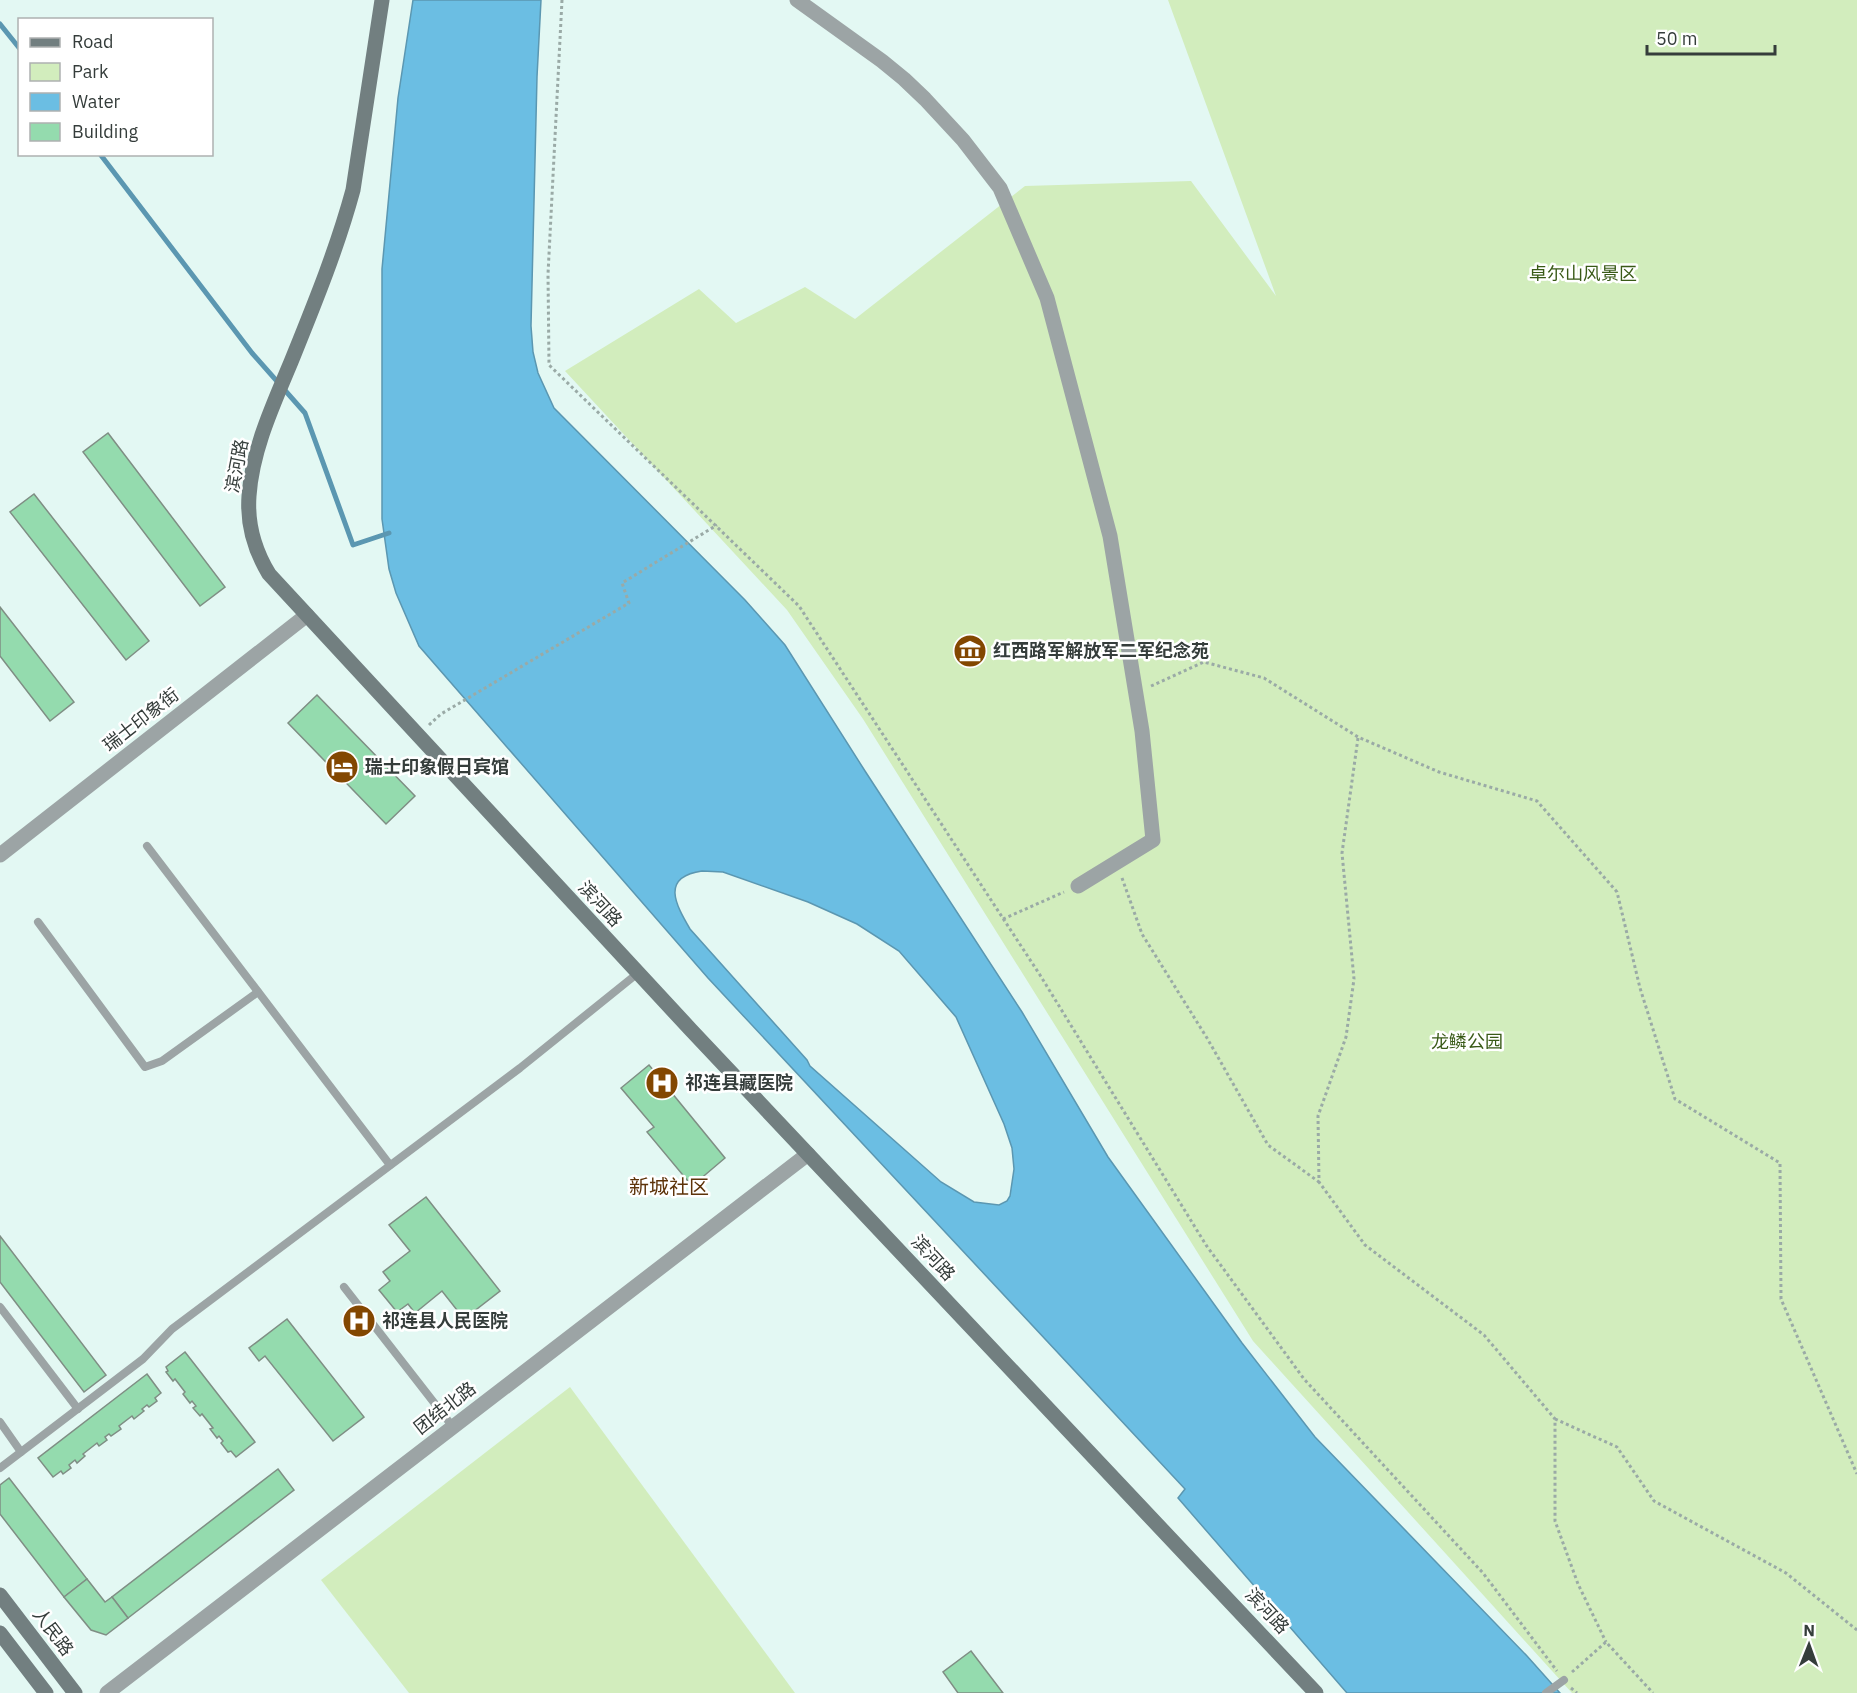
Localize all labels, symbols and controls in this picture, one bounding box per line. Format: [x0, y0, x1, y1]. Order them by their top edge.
legend [18, 18, 213, 156]
scale bar [1647, 18, 1774, 56]
text: 50 m [1656, 27, 1698, 50]
text: Road [72, 30, 113, 53]
text: Park [72, 60, 109, 83]
text: Water [72, 90, 121, 113]
text: Building [72, 120, 139, 143]
park label: 卓尔山风景区 [1529, 262, 1637, 285]
street label: 滨河路 [220, 437, 253, 495]
museum icon: 红西路军解放军二军纪念苑 [952, 633, 988, 669]
place label: 红西路军解放军二军纪念苑 [993, 639, 1209, 662]
street label: 瑞士印象街 [98, 683, 183, 756]
hotel icon: 瑞士印象假日宾馆 [324, 749, 360, 785]
place label: 瑞士印象假日宾馆 [365, 755, 509, 778]
street label: 滨河路 [574, 876, 627, 931]
park label: 龙鳞公园 [1431, 1030, 1503, 1053]
hospital icon: 祁连县藏医院 [644, 1065, 680, 1101]
place label: 祁连县藏医院 [685, 1071, 793, 1094]
district label: 新城社区 [629, 1173, 709, 1200]
street label: 滨河路 [907, 1230, 960, 1285]
hospital icon: 祁连县人民医院 [341, 1303, 377, 1339]
place label: 祁连县人民医院 [382, 1309, 508, 1332]
street label: 团结北路 [409, 1376, 480, 1439]
street label: 滨河路 [1241, 1583, 1294, 1638]
street label: 人民路 [28, 1603, 79, 1660]
north arrow [1779, 1615, 1839, 1675]
text: N [1803, 1620, 1815, 1640]

